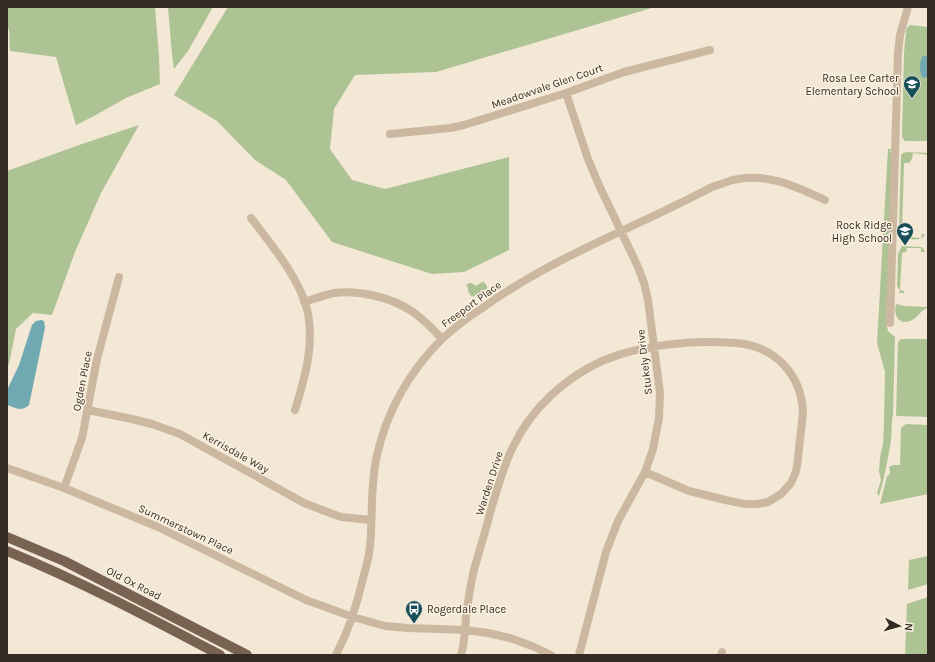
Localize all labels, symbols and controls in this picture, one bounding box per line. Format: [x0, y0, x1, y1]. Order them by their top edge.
street label: Meadowvale Glen Court [490, 61, 605, 112]
place label: Rosa Lee Carter Elementary School [806, 72, 899, 98]
school or university icon: Rosa Lee Carter Elementary School [902, 74, 922, 99]
place label: Rock Ridge High School [832, 219, 892, 245]
school or university icon: Rock Ridge High School [895, 221, 915, 246]
street label: Freeport Place [439, 278, 504, 330]
street label: Stukely Drive [634, 328, 655, 395]
street label: Ogden Place [70, 349, 95, 412]
street label: Kerrisdale Way [200, 429, 271, 476]
street label: Warden Drive [473, 449, 506, 517]
street label: Summerstown Place [136, 502, 236, 557]
street label: Old Ox Road [104, 564, 163, 603]
bus stop icon: Rogerdale Place [404, 599, 424, 624]
place label: Rogerdale Place [427, 603, 506, 616]
north arrow [879, 606, 919, 646]
text: N [902, 622, 915, 632]

